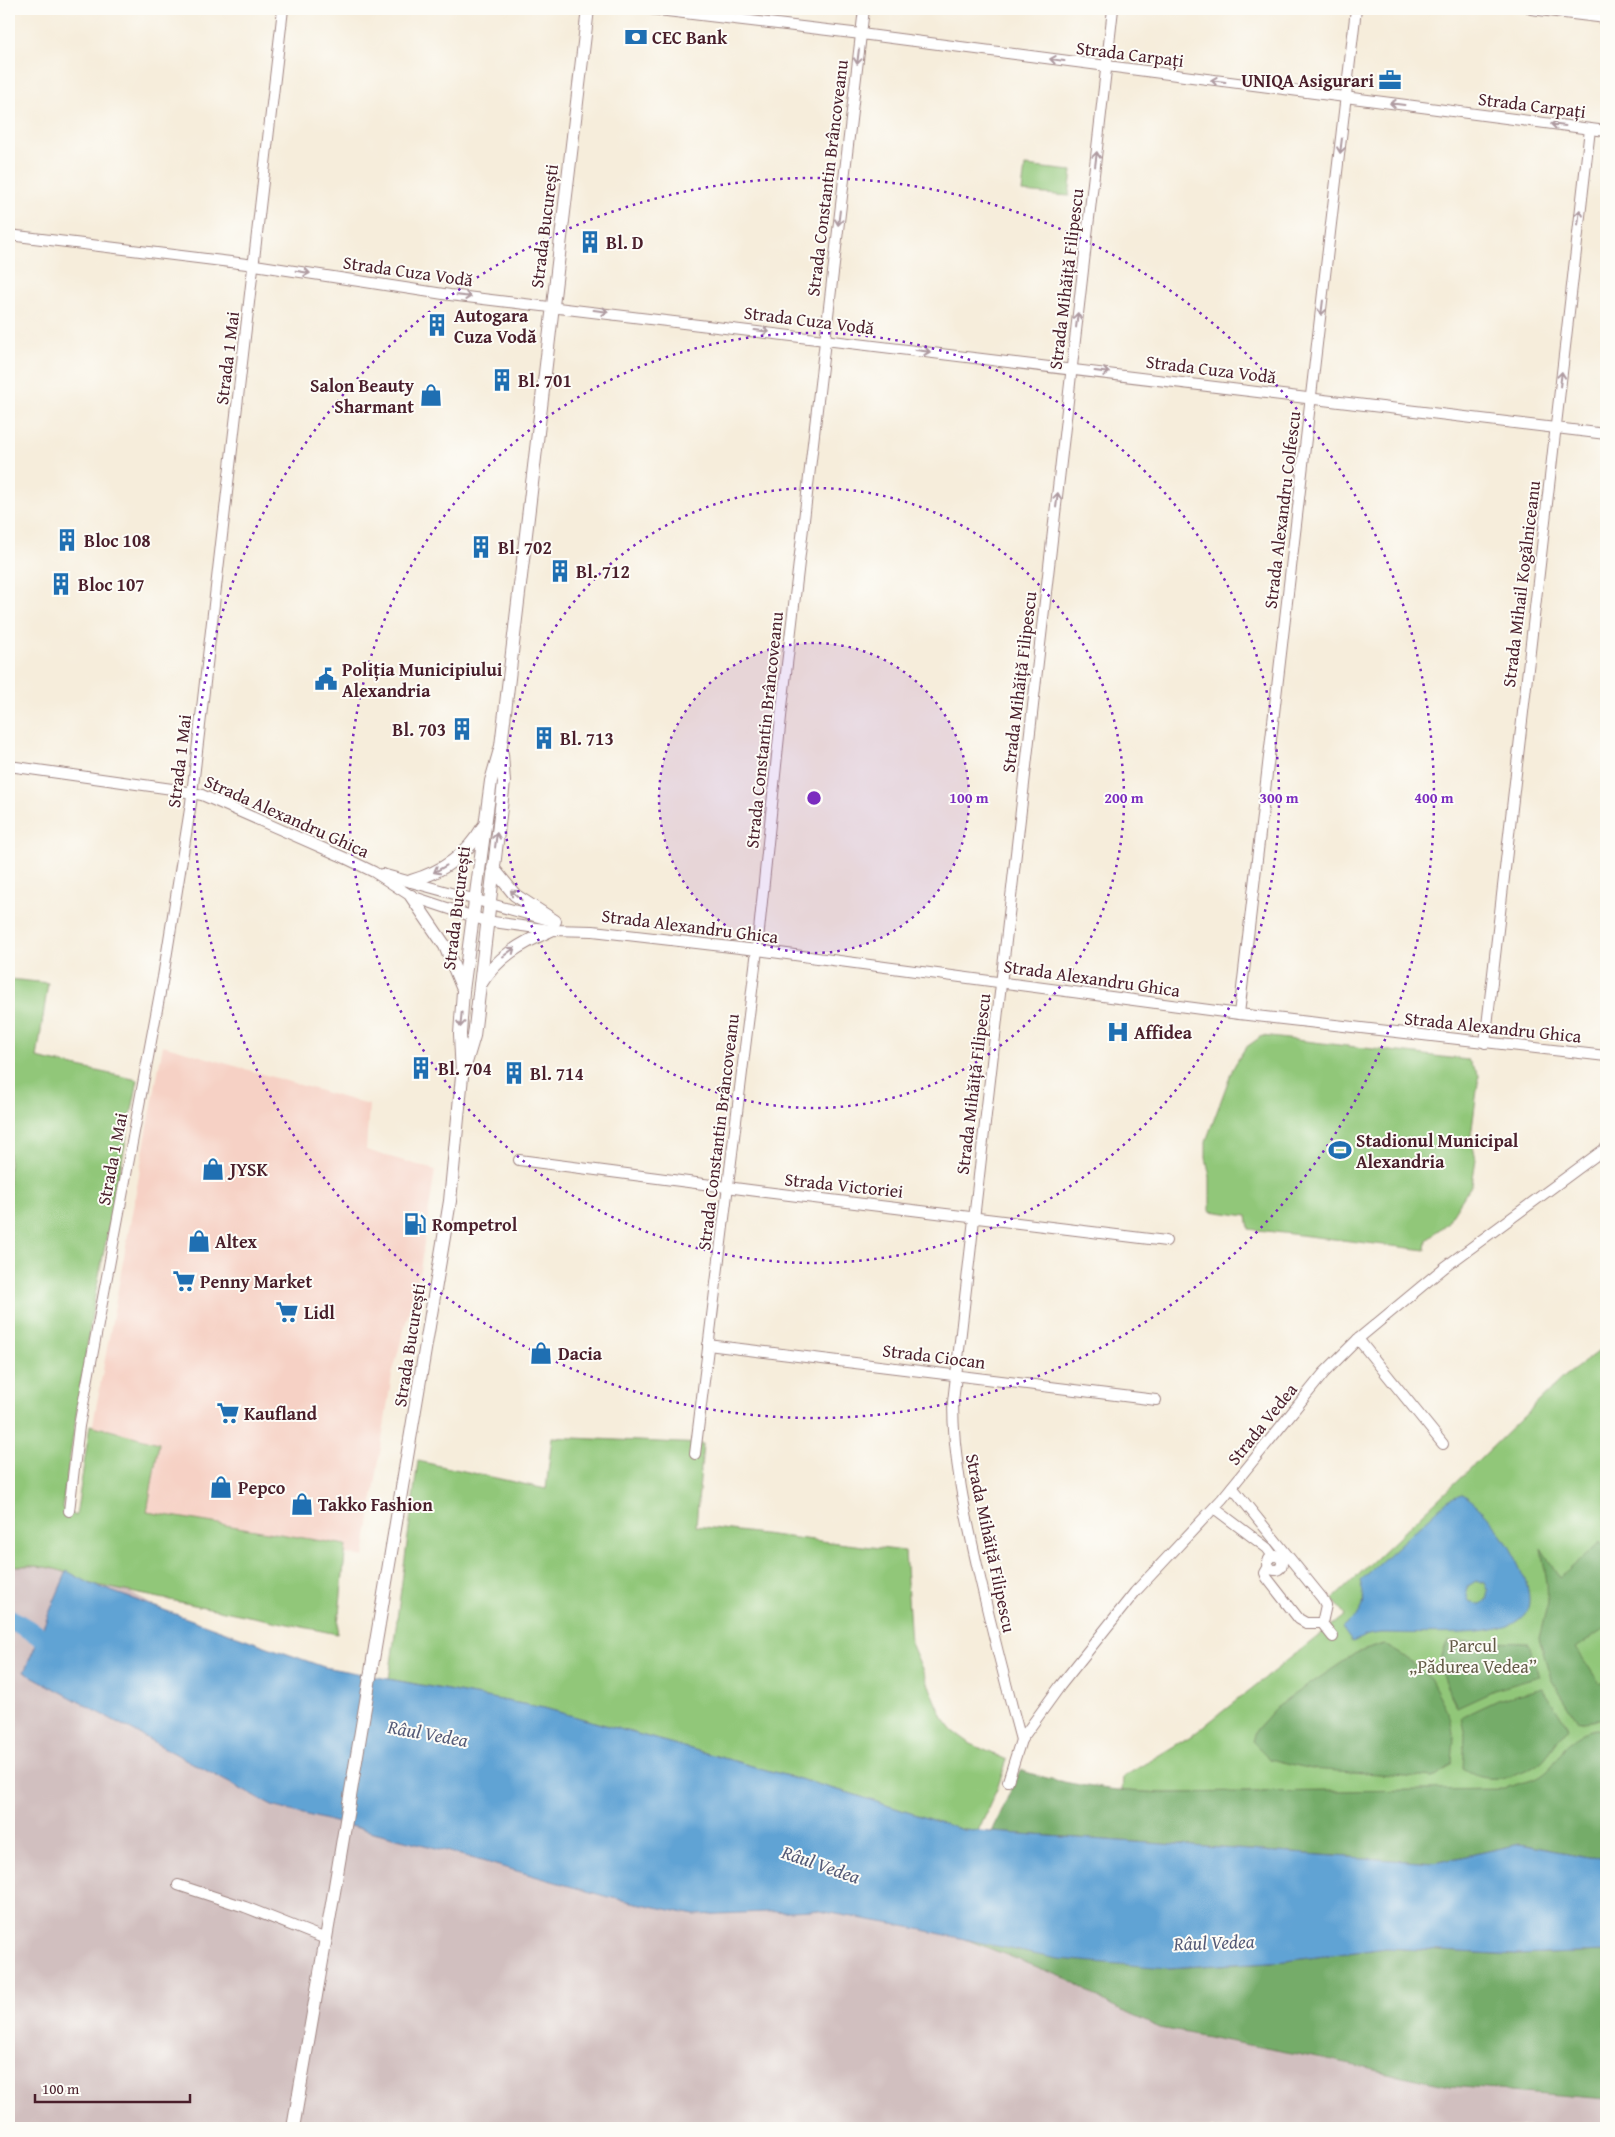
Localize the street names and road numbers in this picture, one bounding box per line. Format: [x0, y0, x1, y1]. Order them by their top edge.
street label: Strada Carpați [1075, 34, 1185, 74]
street label: Strada Constantin Brâncoveanu [799, 58, 855, 298]
street label: Strada Carpați [1477, 85, 1587, 125]
street label: Strada București [523, 162, 565, 290]
street label: Strada Mihăiță Filipescu [1041, 187, 1091, 371]
street label: Strada Cuza Vodă [341, 249, 475, 294]
street label: Strada Cuza Vodă [742, 299, 876, 341]
street label: Strada 1 Mai [208, 310, 246, 406]
street label: Strada Cuza Vodă [1144, 348, 1278, 390]
street label: Strada Alexandru Colfescu [1256, 409, 1308, 610]
street label: Strada Mihail Kogălniceanu [1495, 479, 1547, 689]
street label: Strada Mihăiță Filipescu [994, 590, 1044, 774]
street label: Strada Constantin Brâncoveanu [738, 610, 790, 850]
street label: Strada 1 Mai [160, 713, 198, 809]
street label: Strada Alexandru Ghica [200, 767, 374, 865]
street label: Strada București [435, 844, 477, 972]
street label: Strada Alexandru Ghica [600, 902, 780, 950]
street label: Strada Alexandru Ghica [1002, 952, 1182, 1004]
street label: Strada Mihăiță Filipescu [948, 992, 998, 1176]
street label: Strada Alexandru Ghica [1403, 1004, 1583, 1050]
street label: Strada Constantin Brâncoveanu [690, 1012, 746, 1252]
street label: Strada 1 Mai [90, 1110, 134, 1208]
street label: Strada Victoriei [783, 1165, 905, 1205]
street label: Strada București [386, 1281, 432, 1409]
street label: Strada Ciocan [881, 1336, 987, 1376]
street label: Strada Vedea [1220, 1377, 1304, 1471]
street label: Strada Mihăiță Filipescu [959, 1451, 1023, 1635]

